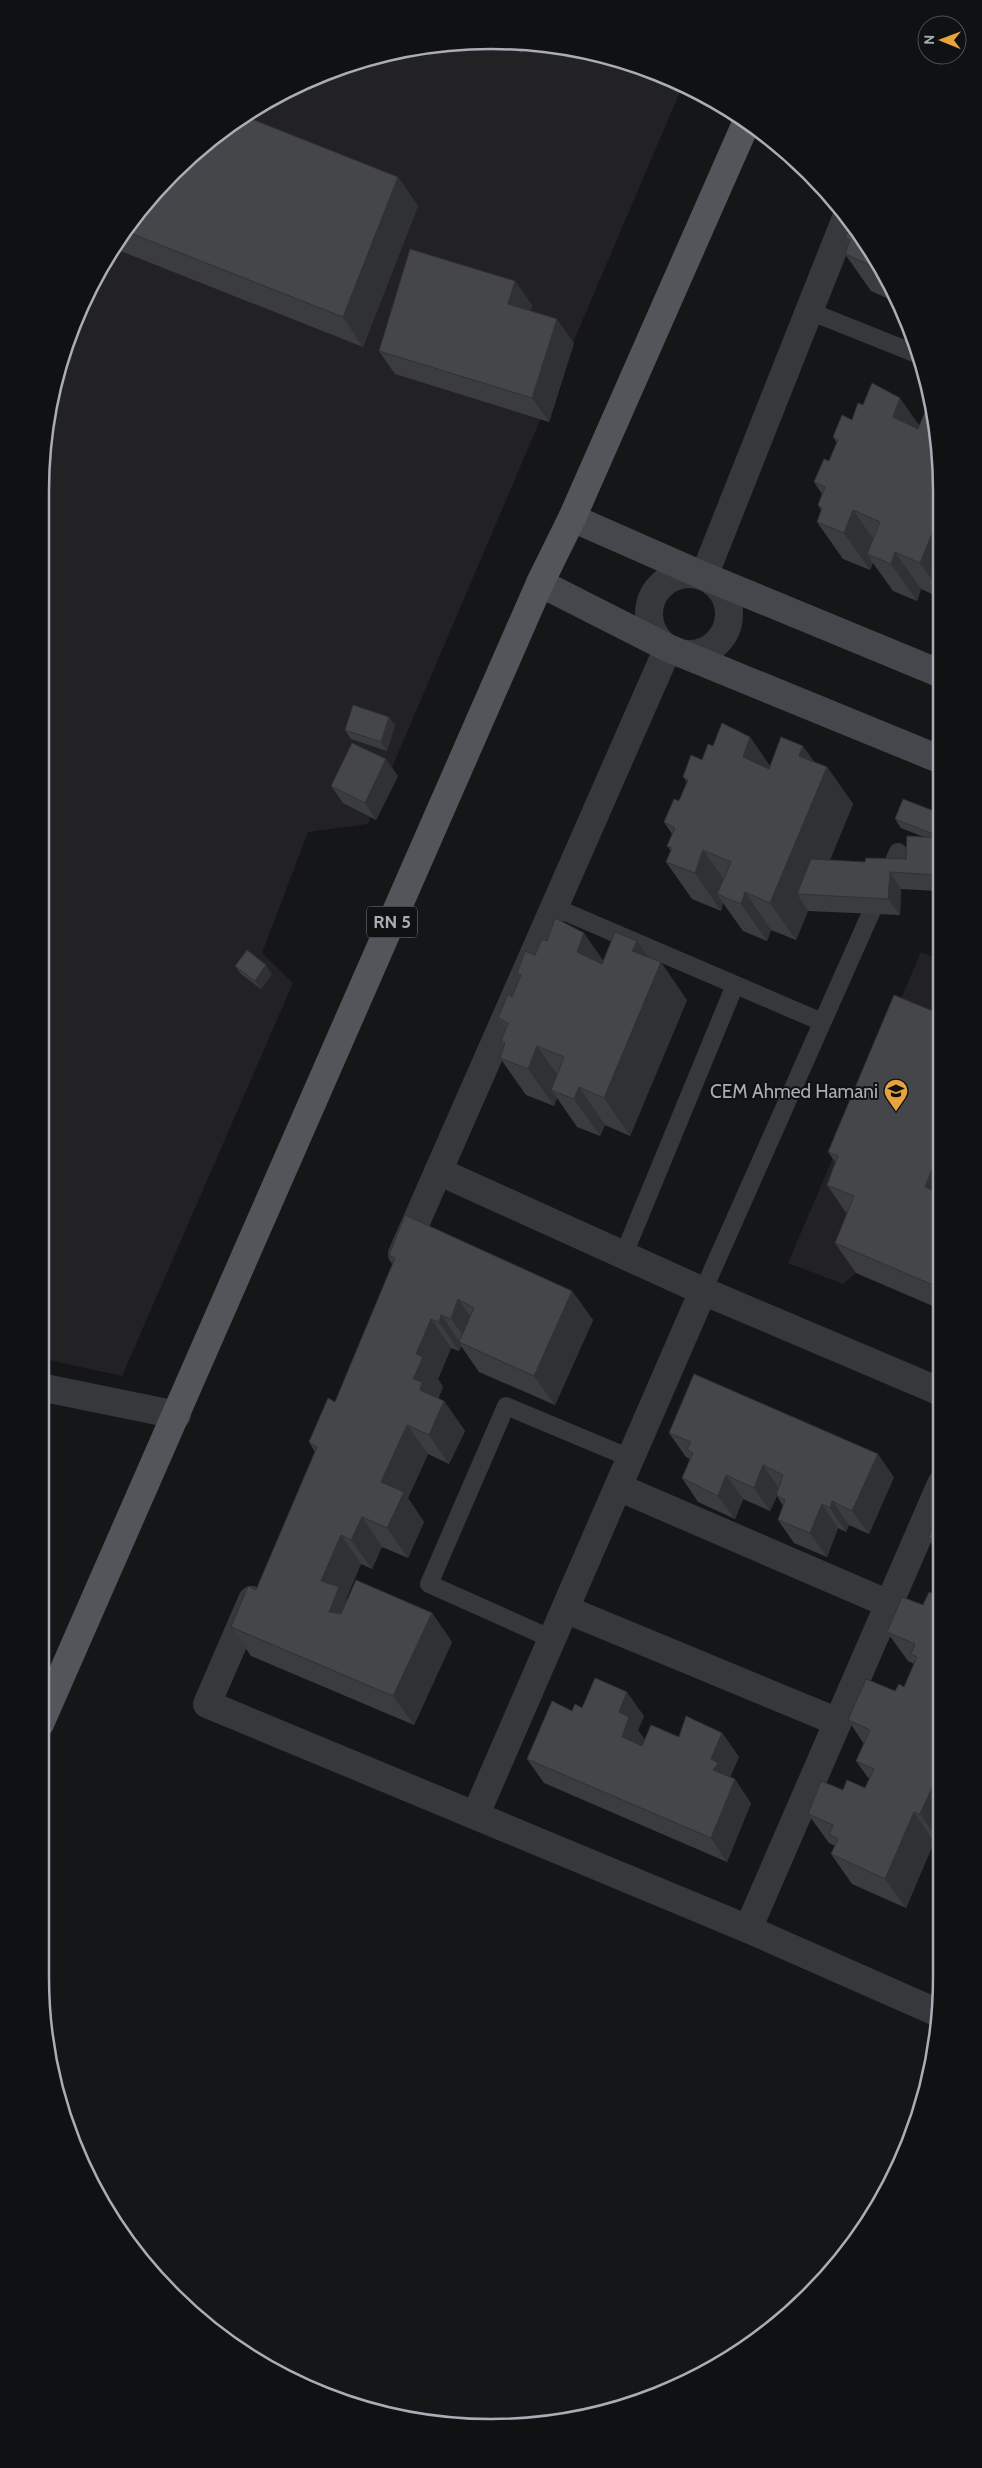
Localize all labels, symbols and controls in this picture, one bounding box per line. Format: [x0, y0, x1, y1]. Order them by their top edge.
north arrow [917, 15, 967, 65]
text: N [920, 35, 938, 45]
road number: RN 5 [367, 906, 417, 938]
school or university icon: CEM Ahmed Hamani [883, 1078, 909, 1112]
place label: CEM Ahmed Hamani [710, 1080, 878, 1103]

